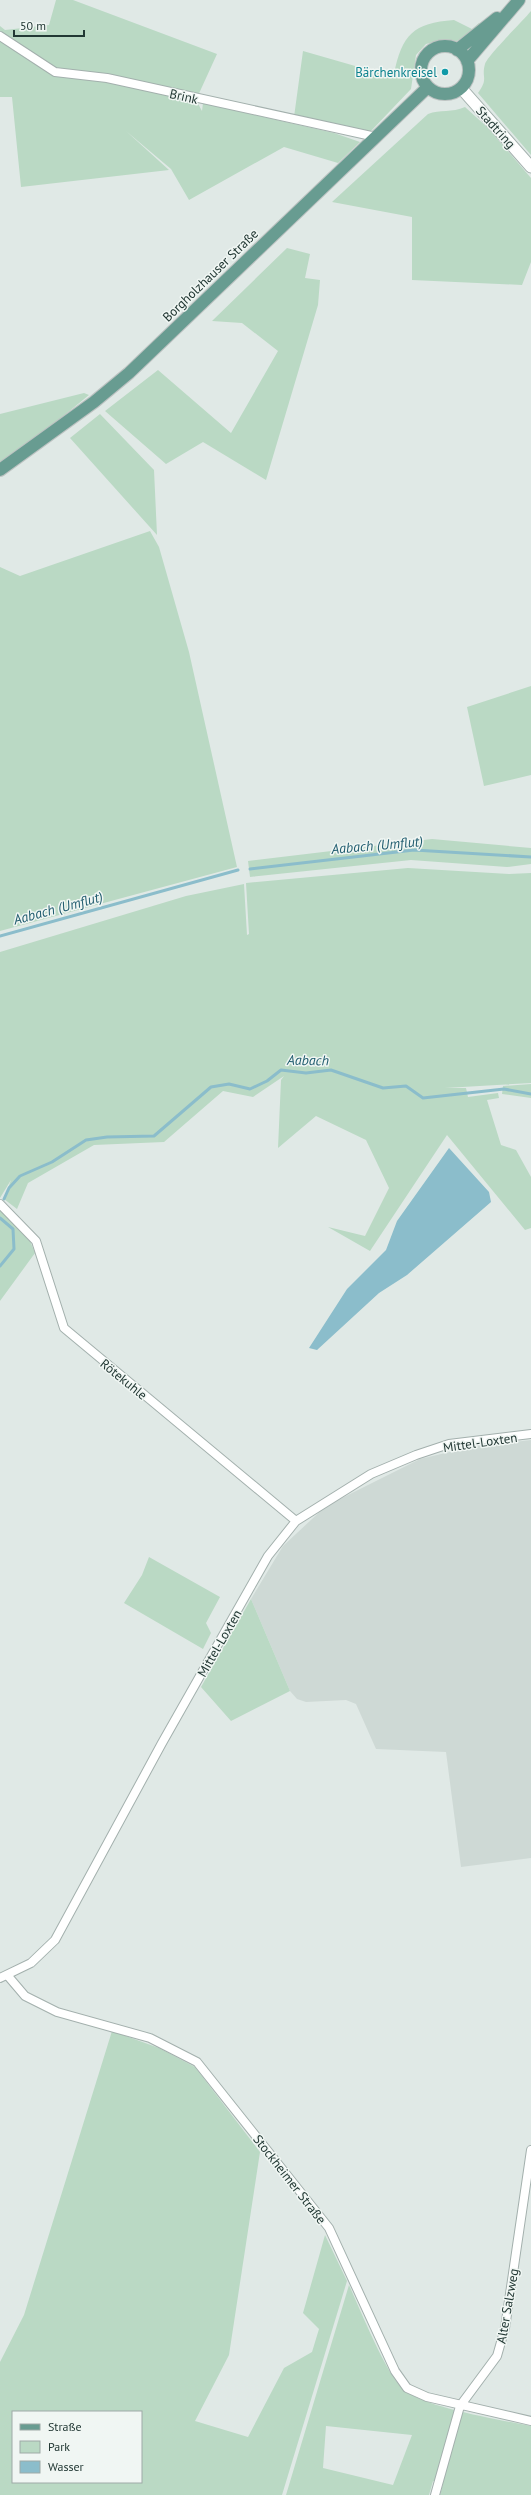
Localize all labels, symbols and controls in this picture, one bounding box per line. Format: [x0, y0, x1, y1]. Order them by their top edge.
scale bar [14, 12, 84, 38]
text: 50 m [20, 18, 46, 33]
place label: Bärchenkreisel [355, 64, 437, 81]
marker: Bärchenkreisel [440, 67, 450, 77]
street label: Brink [168, 85, 201, 108]
street label: Stadtring [472, 103, 519, 152]
street label: Borgholzhauser Straße [159, 225, 262, 325]
water label: Aabach (Umflut) [330, 832, 424, 858]
water label: Aabach (Umflut) [10, 887, 105, 929]
water label: Aabach [286, 1051, 329, 1069]
street label: Rötekuhle [97, 1355, 151, 1404]
street label: Mittel-Loxten [442, 1429, 518, 1456]
street label: Mittel-Loxten [193, 1607, 245, 1680]
street label: Stockheimer Straße [249, 2131, 330, 2227]
street label: Alter Salzweg [493, 2267, 522, 2345]
legend [12, 2411, 142, 2483]
text: Straße [48, 2419, 82, 2434]
text: Park [48, 2439, 70, 2454]
text: Wasser [48, 2459, 84, 2474]

